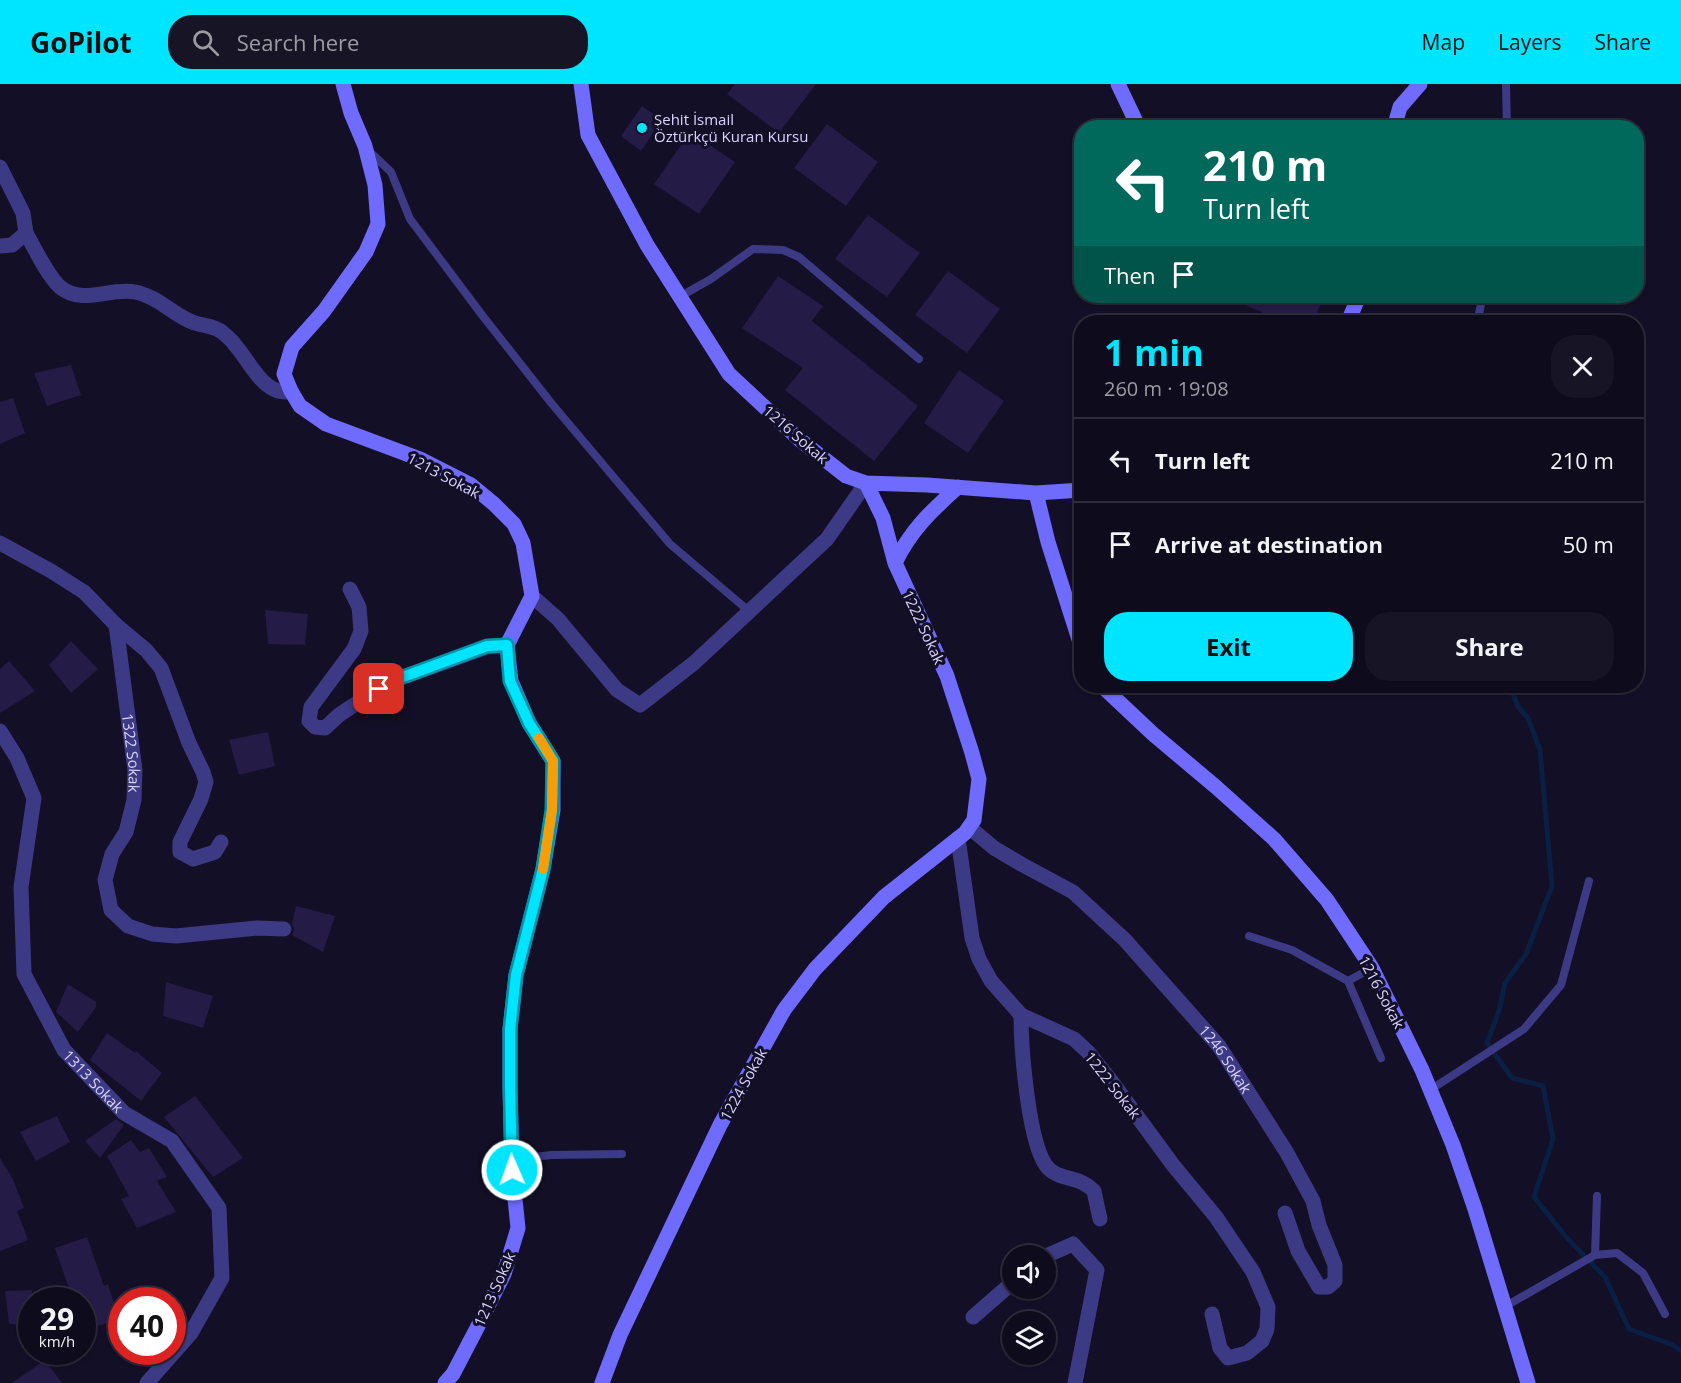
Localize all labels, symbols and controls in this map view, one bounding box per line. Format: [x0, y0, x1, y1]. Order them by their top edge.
search box [168, 15, 588, 69]
text: GoPilot [30, 23, 132, 61]
icon: search [189, 26, 222, 59]
text: Search here [237, 27, 359, 57]
text: Map [1422, 28, 1465, 56]
text: Layers [1498, 28, 1562, 56]
text: Share [1595, 28, 1651, 56]
place label: Şehit İsmail Öztürkçü Kuran Kursu [654, 109, 808, 146]
marker: Şehit İsmail Öztürkçü Kuran Kursu [635, 121, 649, 135]
text: 210 m [1203, 136, 1327, 193]
icon: left [1104, 144, 1182, 222]
text: Turn left [1203, 190, 1310, 227]
icon: arrive [1167, 258, 1200, 291]
text: Then [1104, 260, 1155, 290]
text: 1 min [1104, 328, 1204, 377]
button: close [1551, 335, 1614, 398]
text: 260 m · 19:08 [1104, 375, 1229, 402]
street label: 1216 Sokak [759, 400, 833, 468]
icon: left [1104, 444, 1137, 477]
text: Turn left [1155, 445, 1250, 475]
text: 210 m [1550, 445, 1614, 475]
street label: 1213 Sokak [404, 447, 484, 503]
icon: arrive [1104, 528, 1137, 561]
text: Arrive at destination [1155, 529, 1383, 559]
text: 50 m [1563, 529, 1614, 559]
street label: 1222 Sokak [898, 587, 950, 667]
button: Exit [1104, 612, 1353, 681]
button: Share [1365, 612, 1614, 681]
pin [353, 663, 404, 714]
icon: arrive [362, 672, 395, 705]
street label: 1322 Sokak [118, 712, 145, 793]
street label: 1216 Sokak [1354, 952, 1410, 1032]
street label: 1246 Sokak [1195, 1020, 1257, 1097]
street label: 1224 Sokak [715, 1044, 771, 1124]
street label: 1313 Sokak [59, 1045, 128, 1117]
street label: 1222 Sokak [1081, 1047, 1145, 1123]
position arrow [480, 1138, 544, 1202]
map controls [1002, 1245, 1056, 1365]
button: sound [1002, 1245, 1056, 1299]
street label: 1213 Sokak [469, 1248, 519, 1329]
speed limit sign: 40 [108, 1287, 186, 1365]
text: 29 [40, 1298, 74, 1339]
button: layers [1002, 1311, 1056, 1365]
text: km/h [39, 1331, 75, 1351]

